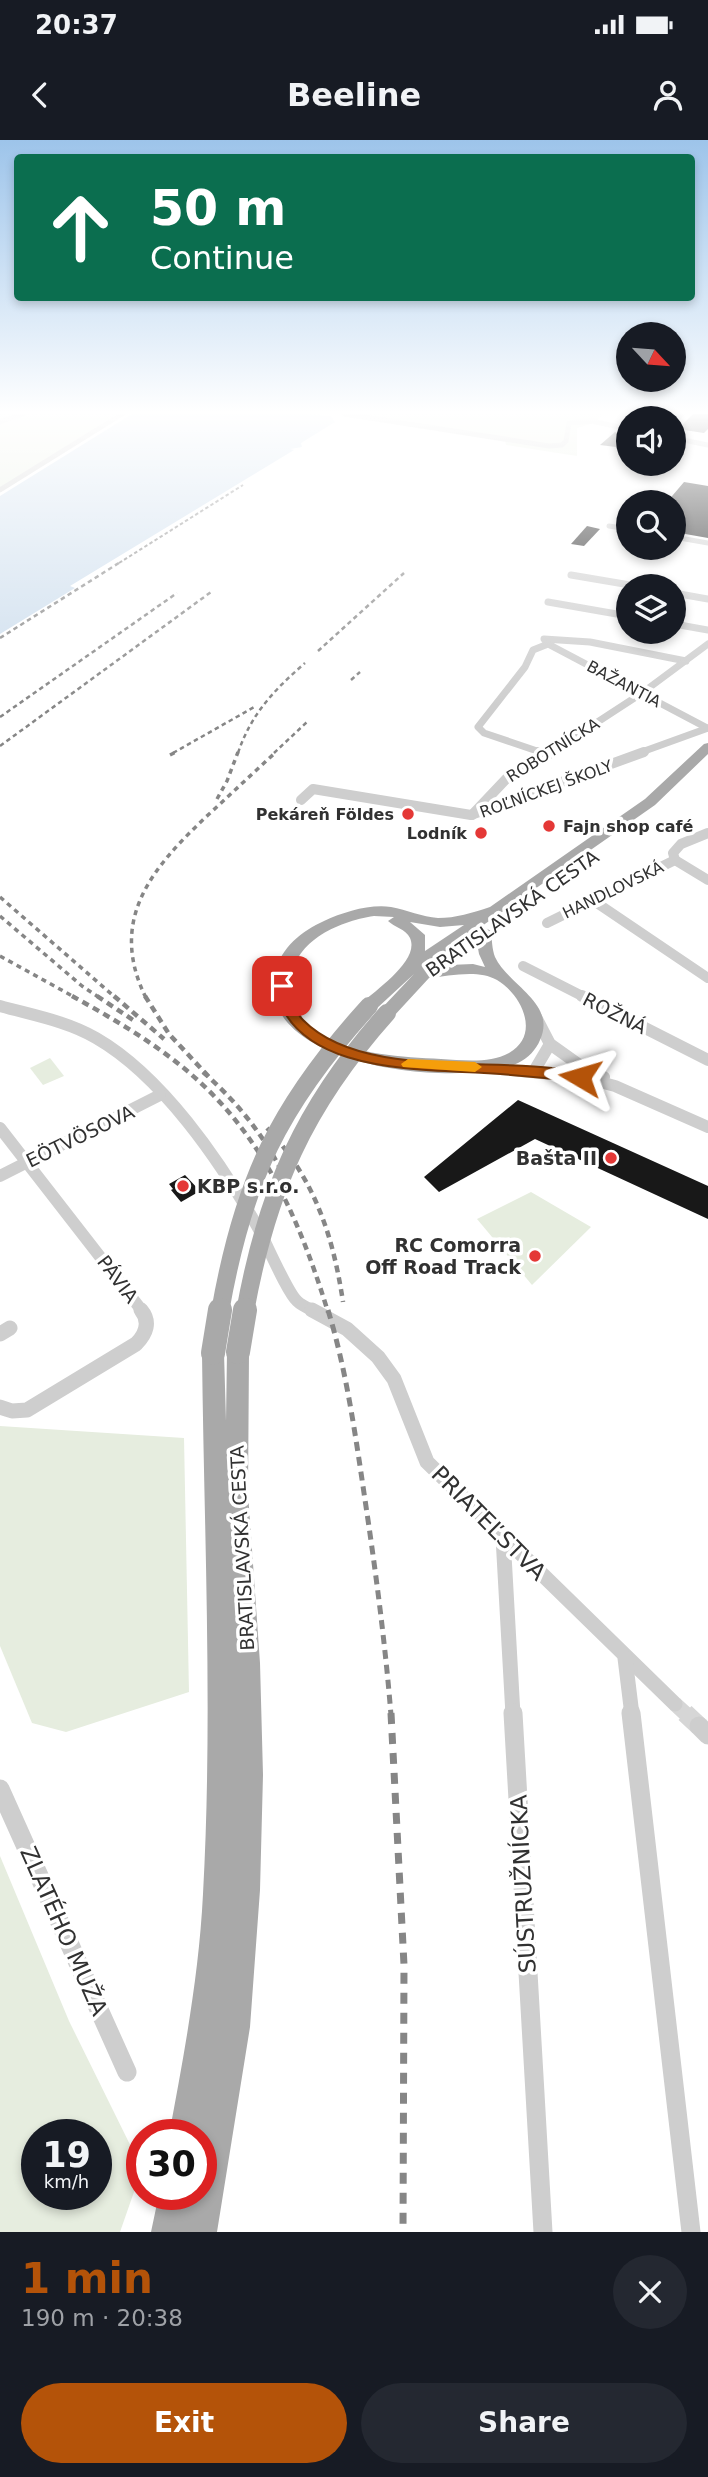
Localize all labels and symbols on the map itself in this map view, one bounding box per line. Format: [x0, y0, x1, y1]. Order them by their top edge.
north arrow [616, 322, 686, 392]
street label: BAŽANTIA [584, 657, 664, 711]
street label: ROBOTNÍCKA [503, 714, 603, 786]
street label: ROĽNÍCKEJ ŠKOLY [477, 756, 615, 822]
place label: Pekáreň Földes [256, 805, 394, 824]
marker: Pekáreň Földes [400, 806, 416, 822]
place label: Fajn shop café [563, 817, 693, 836]
marker: Fajn shop café [541, 818, 557, 834]
place label: Lodník [407, 824, 467, 843]
marker: Lodník [473, 825, 489, 841]
street label: BRATISLAVSKÁ CESTA [421, 845, 603, 981]
street label: HANDLOVSKÁ [559, 857, 667, 923]
pin [252, 956, 312, 1016]
street label: ROŽNÁ [580, 988, 650, 1038]
position arrow [543, 1040, 617, 1114]
street label: EÖTVÖSOVA [22, 1100, 138, 1172]
place label: Bašta II [516, 1147, 597, 1169]
marker: Bašta II [603, 1150, 619, 1166]
place label: KBP s.r.o. [197, 1175, 299, 1197]
marker: KBP s.r.o. [175, 1178, 191, 1194]
place label: RC Comorra Off Road Track [365, 1234, 521, 1278]
marker: RC Comorra Off Road Track [527, 1248, 543, 1264]
street label: PÁVIA [93, 1251, 143, 1307]
street label: BRATISLAVSKÁ CESTA [226, 1445, 258, 1651]
street label: PRIATEĽSTVA [427, 1461, 552, 1586]
street label: SÚSTRUŽNÍCKA [504, 1794, 541, 1974]
street label: ZLATÉHO MUŽA [15, 1842, 114, 2020]
speed limit sign: 30 [126, 2119, 217, 2210]

